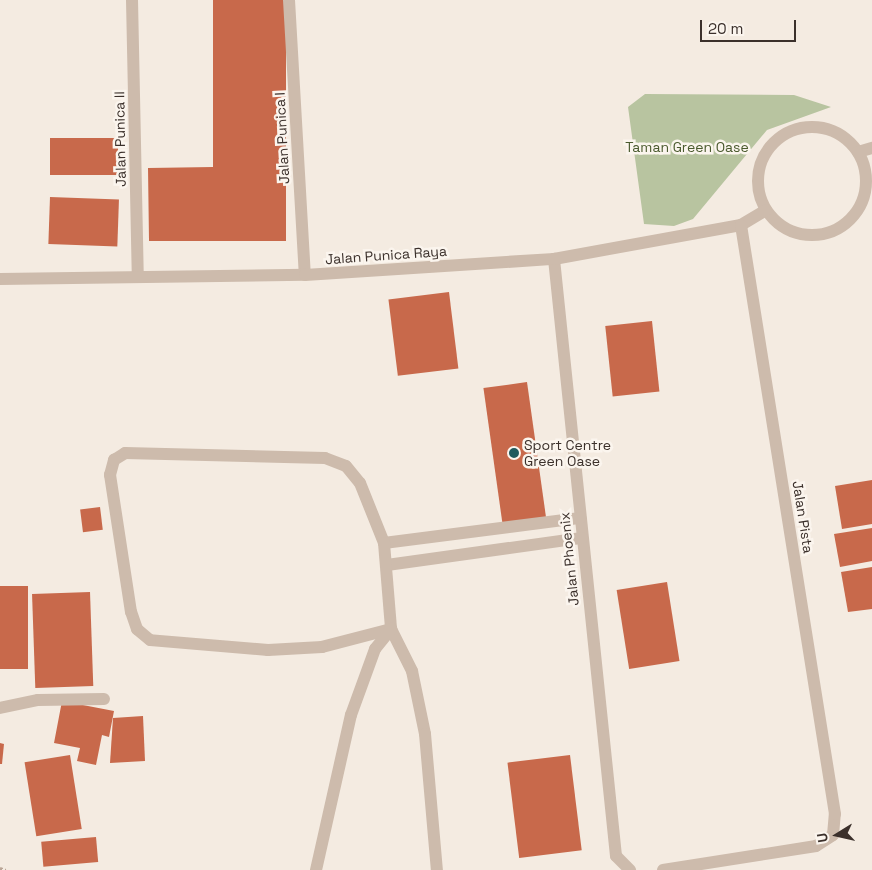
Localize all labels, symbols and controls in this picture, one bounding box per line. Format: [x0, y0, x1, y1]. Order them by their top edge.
scale bar [702, 10, 798, 42]
text: 20 m [708, 19, 743, 38]
street label: Jalan Punica II [111, 91, 129, 187]
street label: Jalan Punica I [271, 92, 293, 184]
park label: Taman Green Oase [625, 139, 749, 155]
street label: Jalan Punica Raya [325, 242, 447, 268]
place label: Sport Centre Green Oase [524, 437, 611, 470]
marker: Sport Centre Green Oase [508, 447, 520, 459]
street label: Jalan Pista [789, 480, 817, 554]
street label: Jalan Phoenix [556, 511, 582, 607]
north arrow [812, 810, 862, 860]
text: U [813, 831, 832, 844]

